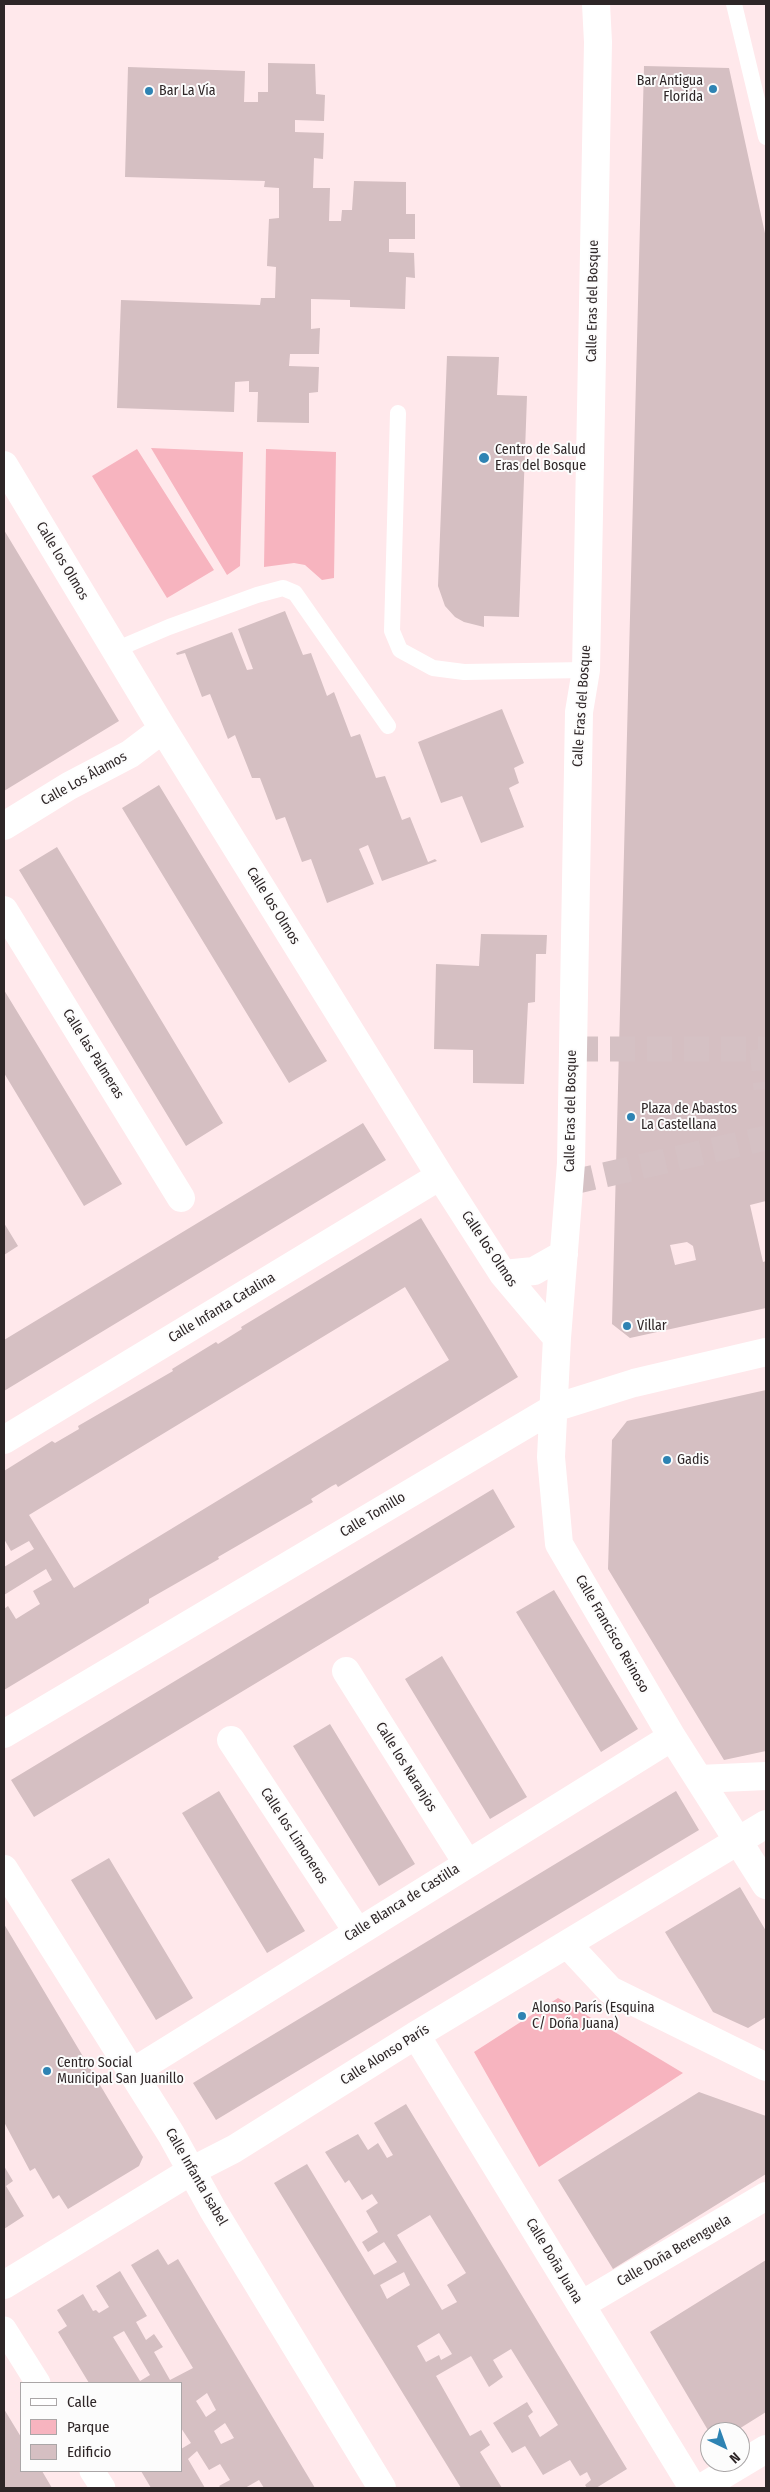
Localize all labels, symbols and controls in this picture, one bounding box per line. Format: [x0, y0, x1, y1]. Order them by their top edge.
place label: Bar Antigua Florida [637, 73, 703, 105]
place label: Bar La Vía [159, 83, 216, 99]
marker: Bar Antigua Florida [707, 83, 719, 95]
marker: Bar La Vía [143, 85, 155, 97]
street label: Calle Eras del Bosque [584, 240, 602, 362]
place label: Centro de Salud Eras del Bosque [495, 442, 586, 474]
marker: Centro de Salud Eras del Bosque [477, 451, 491, 465]
street label: Calle los Olmos [32, 519, 92, 603]
street label: Calle Eras del Bosque [569, 644, 595, 768]
street label: Calle Los Álamos [38, 748, 130, 810]
street label: Calle los Olmos [243, 864, 303, 948]
street label: Calle las Palmeras [59, 1006, 127, 1102]
street label: Calle Eras del Bosque [562, 1050, 580, 1172]
place label: Plaza de Abastos La Castellana [641, 1101, 737, 1134]
marker: Plaza de Abastos La Castellana [625, 1111, 637, 1123]
street label: Calle los Olmos [457, 1208, 521, 1290]
street label: Calle Infanta Catalina [166, 1269, 278, 1347]
place label: Villar [637, 1318, 667, 1334]
marker: Villar [621, 1320, 633, 1332]
place label: Gadis [677, 1452, 709, 1468]
marker: Gadis [661, 1454, 673, 1466]
street label: Calle Tomillo [337, 1489, 409, 1541]
street label: Calle Francisco Reinoso [571, 1572, 653, 1696]
street label: Calle los Naranjos [372, 1719, 440, 1815]
street label: Calle los Limoneros [257, 1785, 331, 1887]
street label: Calle Blanca de Castilla [341, 1861, 463, 1945]
place label: Alonso París (Esquina C/ Doña Juana) [532, 2000, 655, 2032]
marker: Alonso París (Esquina C/ Doña Juana) [516, 2010, 528, 2022]
street label: Calle Alonso París [338, 2021, 432, 2089]
place label: Centro Social Municipal San Juanillo [57, 2055, 184, 2088]
marker: Centro Social Municipal San Juanillo [41, 2065, 53, 2077]
street label: Calle Infanta Isabel [161, 2125, 231, 2229]
street label: Calle Doña Berenguela [614, 2212, 734, 2290]
street label: Calle Doña Juana [522, 2215, 586, 2307]
legend [20, 2382, 182, 2472]
text: Calle [67, 2393, 97, 2411]
text: Parque [67, 2418, 110, 2436]
north arrow [700, 2422, 750, 2472]
text: Edificio [67, 2443, 112, 2461]
text: N [726, 2449, 744, 2467]

